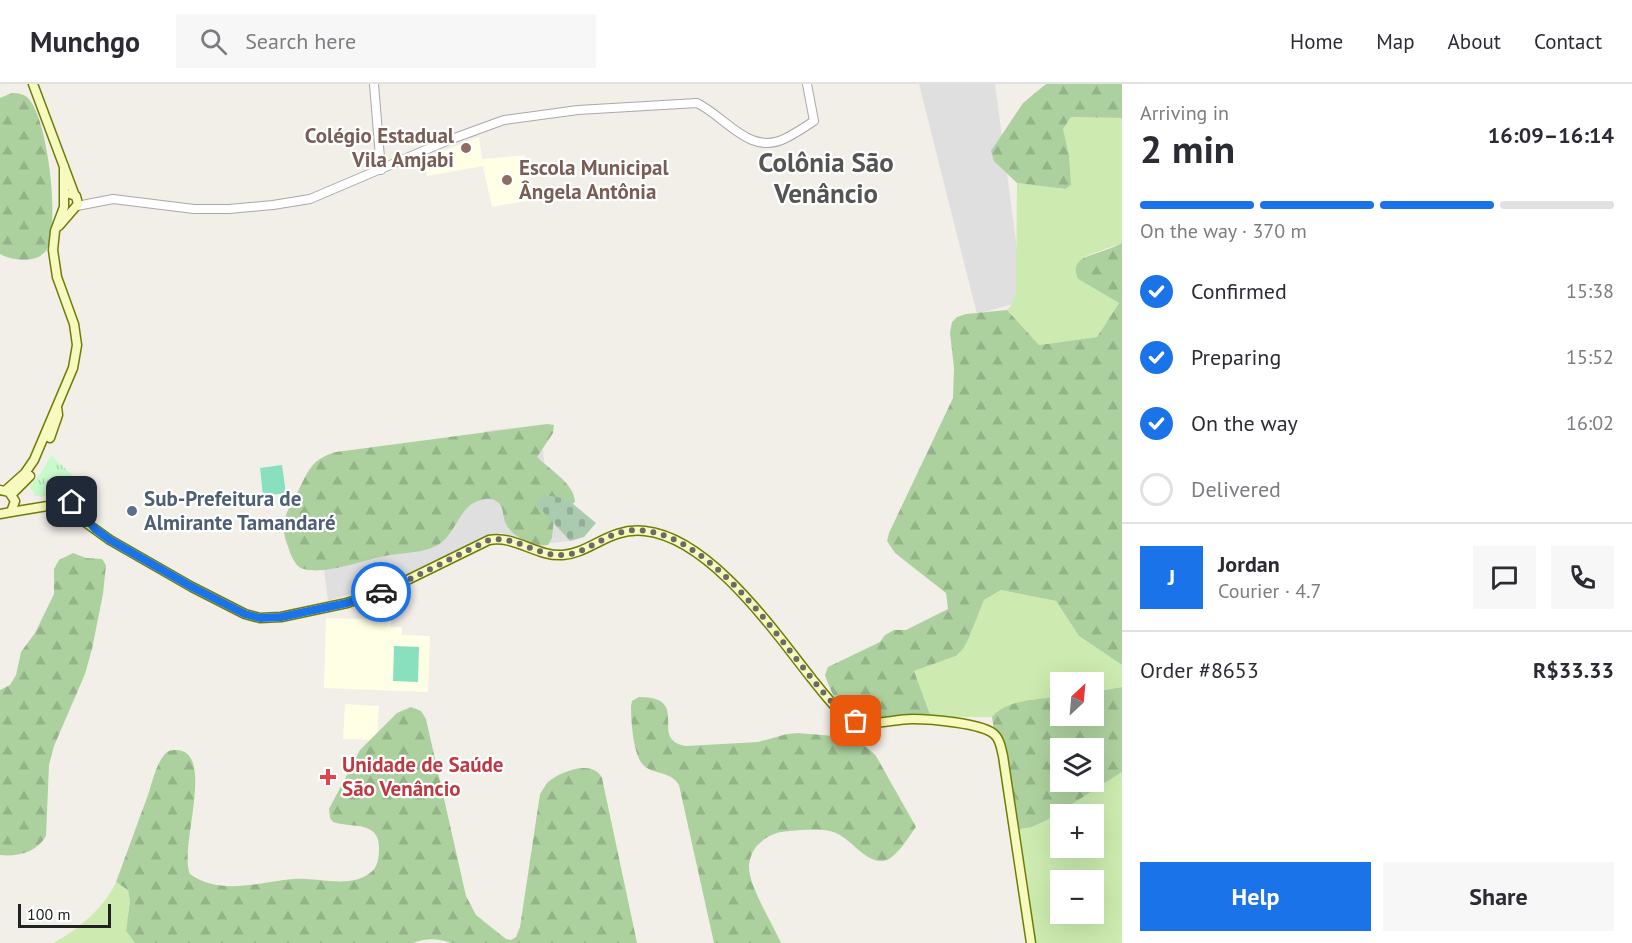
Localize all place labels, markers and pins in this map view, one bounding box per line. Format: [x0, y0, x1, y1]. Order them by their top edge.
place label: Colégio Estadual Vila Amjabi [305, 122, 455, 173]
marker: Colégio Estadual Vila Amjabi [459, 141, 473, 155]
place label: Escola Municipal Ângela Antônia [519, 154, 669, 205]
marker: Escola Municipal Ângela Antônia [500, 173, 514, 187]
pin [46, 476, 97, 527]
place label: Sub-Prefeitura de Almirante Tamandaré [144, 485, 336, 536]
marker: Sub-Prefeitura de Almirante Tamandaré [125, 504, 139, 518]
pin [830, 695, 881, 746]
place label: Unidade de Saúde São Venâncio [342, 751, 503, 802]
marker: Unidade de Saúde São Venâncio [319, 768, 337, 786]

